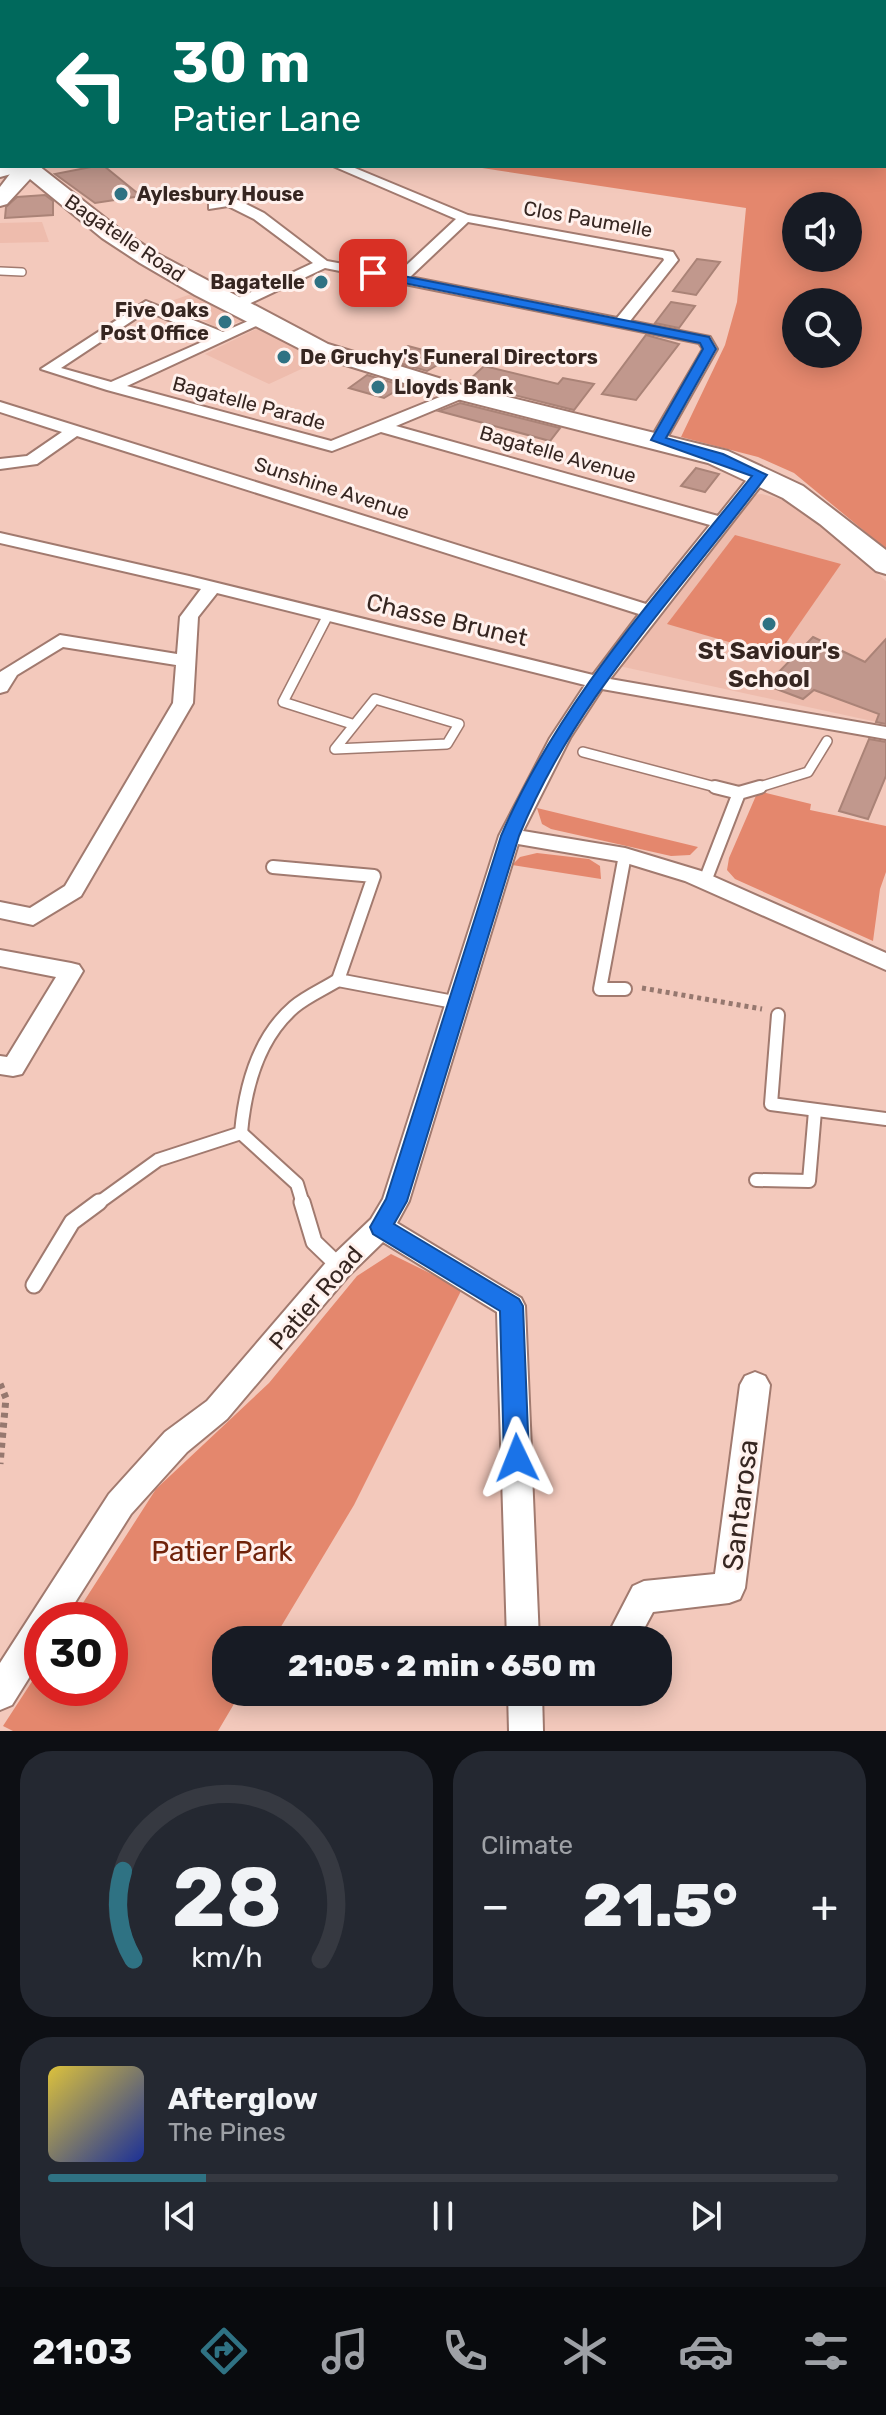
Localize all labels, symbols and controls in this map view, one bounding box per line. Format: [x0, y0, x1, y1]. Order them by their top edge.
text: 30 m [172, 30, 310, 96]
icon: left [40, 32, 144, 136]
text: Patier Lane [172, 97, 361, 140]
place label: Aylesbury House [137, 182, 304, 206]
marker: Aylesbury House [112, 185, 130, 203]
street label: Bagatelle Road [60, 189, 190, 287]
map controls [782, 192, 862, 368]
button: sound [782, 192, 862, 272]
street label: Clos Paumelle [522, 196, 654, 242]
pin [339, 239, 407, 307]
icon: arrive [351, 251, 395, 295]
place label: Bagatelle [210, 270, 305, 294]
marker: Bagatelle [312, 273, 330, 291]
button: search [782, 288, 862, 368]
place label: Five Oaks Post Office [100, 298, 209, 345]
marker: Five Oaks Post Office [216, 313, 234, 331]
place label: De Gruchy's Funeral Directors [300, 345, 598, 369]
marker: De Gruchy's Funeral Directors [275, 348, 293, 366]
street label: Bagatelle Parade [170, 371, 328, 435]
place label: Lloyds Bank [394, 375, 514, 399]
marker: Lloyds Bank [369, 378, 387, 396]
street label: Bagatelle Avenue [477, 420, 639, 488]
street label: Sunshine Avenue [251, 452, 413, 524]
street label: Chasse Brunet [364, 588, 530, 652]
marker: St Saviour's School [760, 615, 778, 633]
place label: St Saviour's School [698, 637, 840, 693]
street label: Patier Road [263, 1240, 369, 1356]
position arrow [475, 1416, 559, 1500]
street label: Santarosa [716, 1437, 765, 1573]
park label: Patier Park [151, 1535, 293, 1568]
speed limit sign: 30 [24, 1602, 128, 1706]
text: 21:05 · 2 min · 650 m [288, 1648, 596, 1684]
text: Climate [481, 1830, 573, 1861]
text: 28 [171, 1848, 282, 1947]
text: 21.5° [582, 1870, 738, 1941]
text: − [481, 1880, 510, 1932]
text: + [811, 1880, 838, 1932]
text: km/h [191, 1940, 262, 1974]
text: Afterglow [168, 2081, 318, 2117]
text: The Pines [168, 2117, 286, 2148]
icon: previous [158, 2194, 202, 2238]
icon: pause [421, 2194, 465, 2238]
icon: next [684, 2194, 728, 2238]
icon: directions [196, 2323, 252, 2379]
icon: music [317, 2323, 373, 2379]
icon: phone [437, 2323, 493, 2379]
icon: climate [557, 2323, 613, 2379]
icon: car [678, 2323, 734, 2379]
icon: filters [798, 2323, 854, 2379]
text: 21:03 [32, 2330, 132, 2373]

